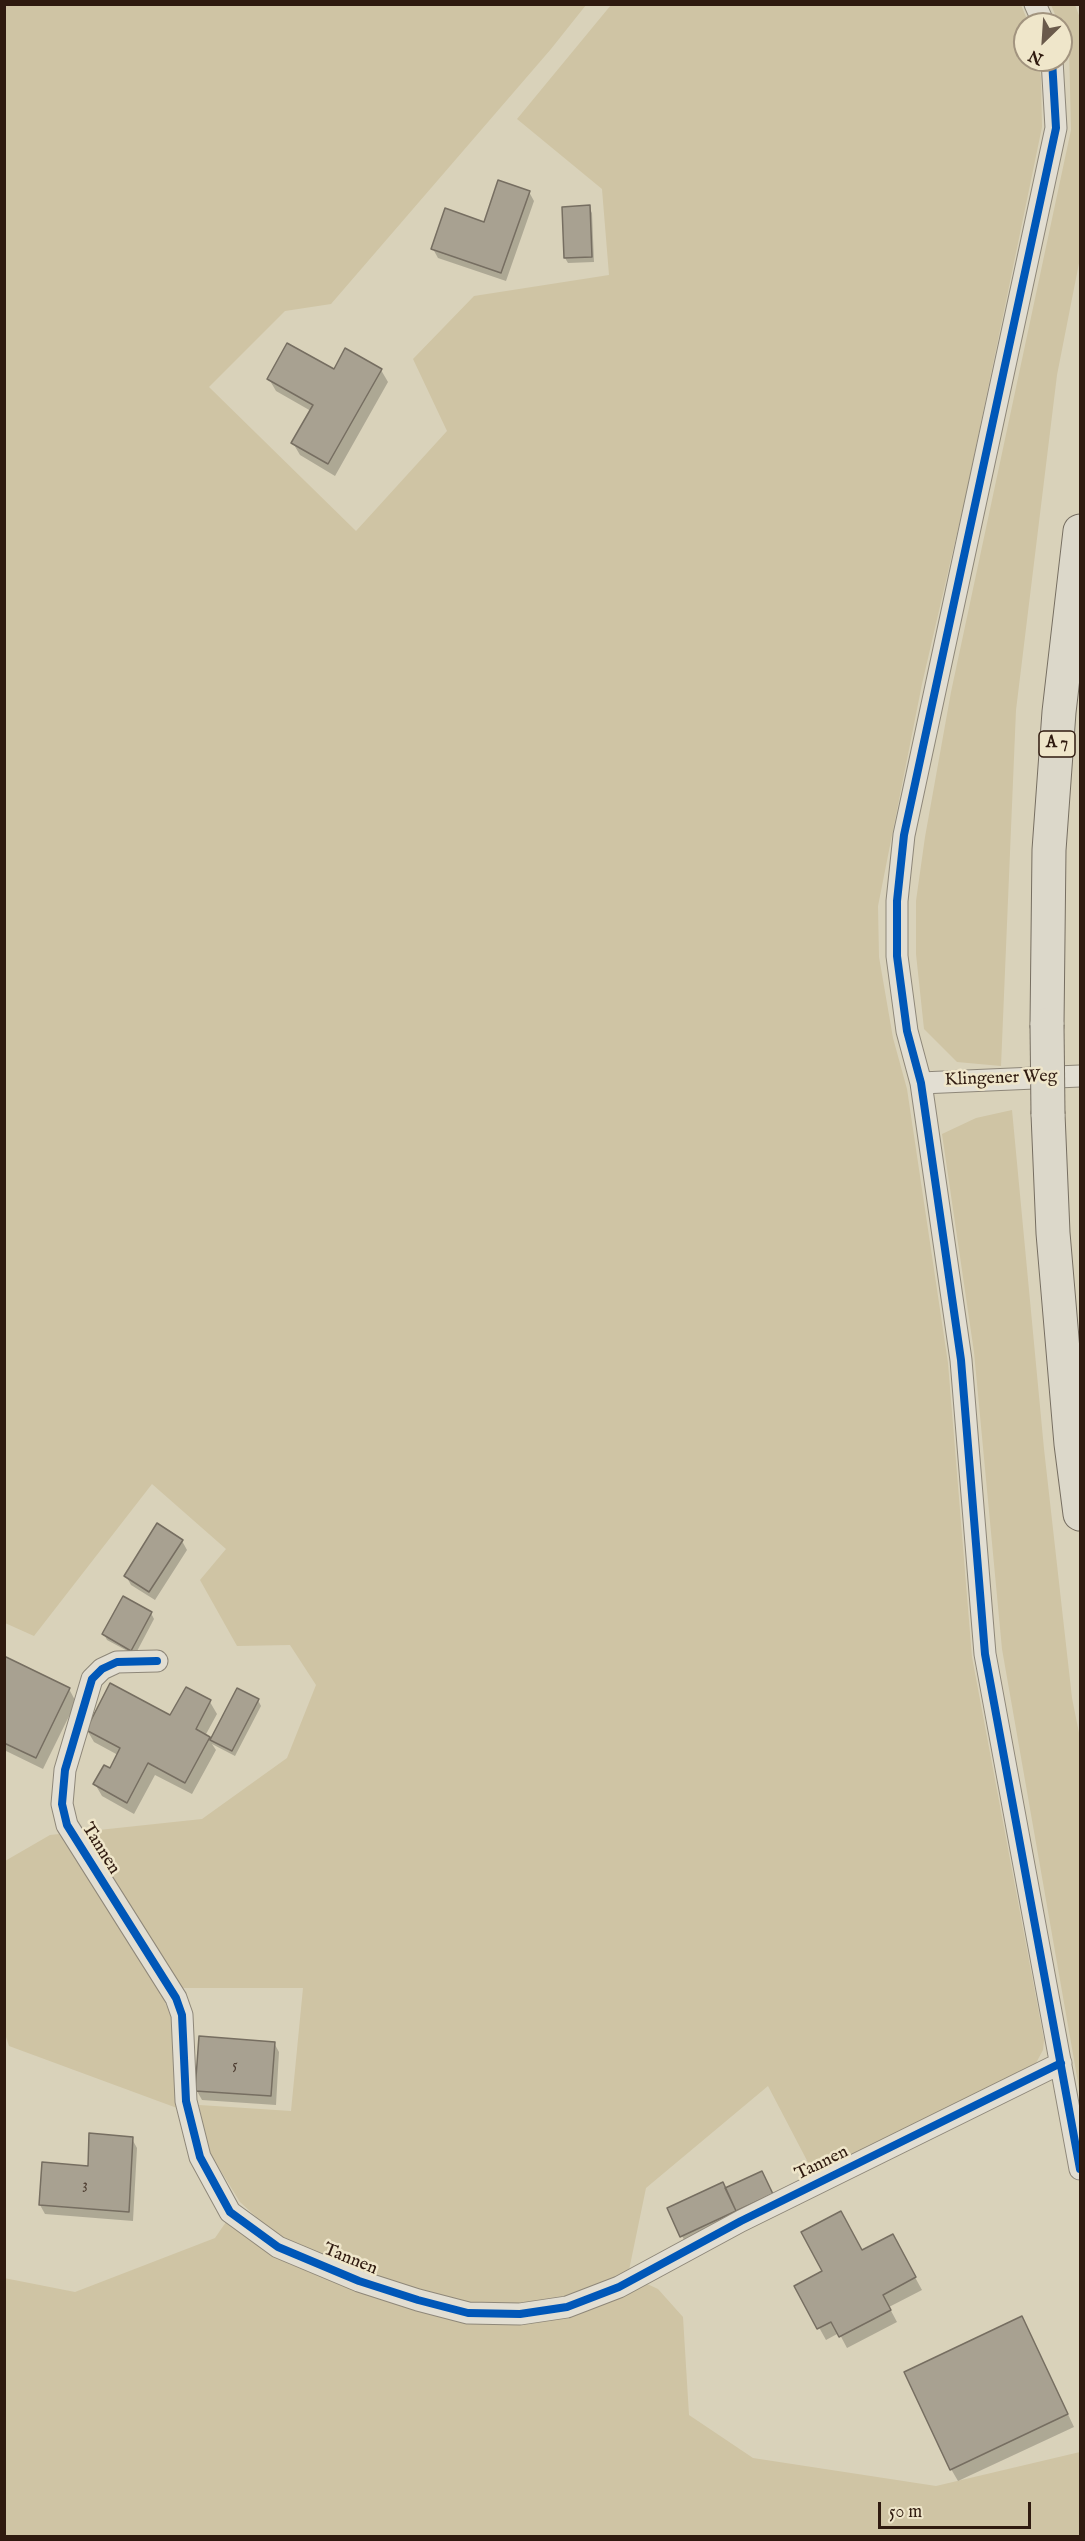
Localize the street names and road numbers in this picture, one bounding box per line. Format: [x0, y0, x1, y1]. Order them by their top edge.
road number: A 7 [1039, 731, 1075, 757]
street label: Klingener Weg [944, 1066, 1058, 1092]
street label: Tannen [76, 1819, 124, 1879]
street label: Tannen [792, 2142, 852, 2186]
street label: Tannen [320, 2239, 380, 2281]

